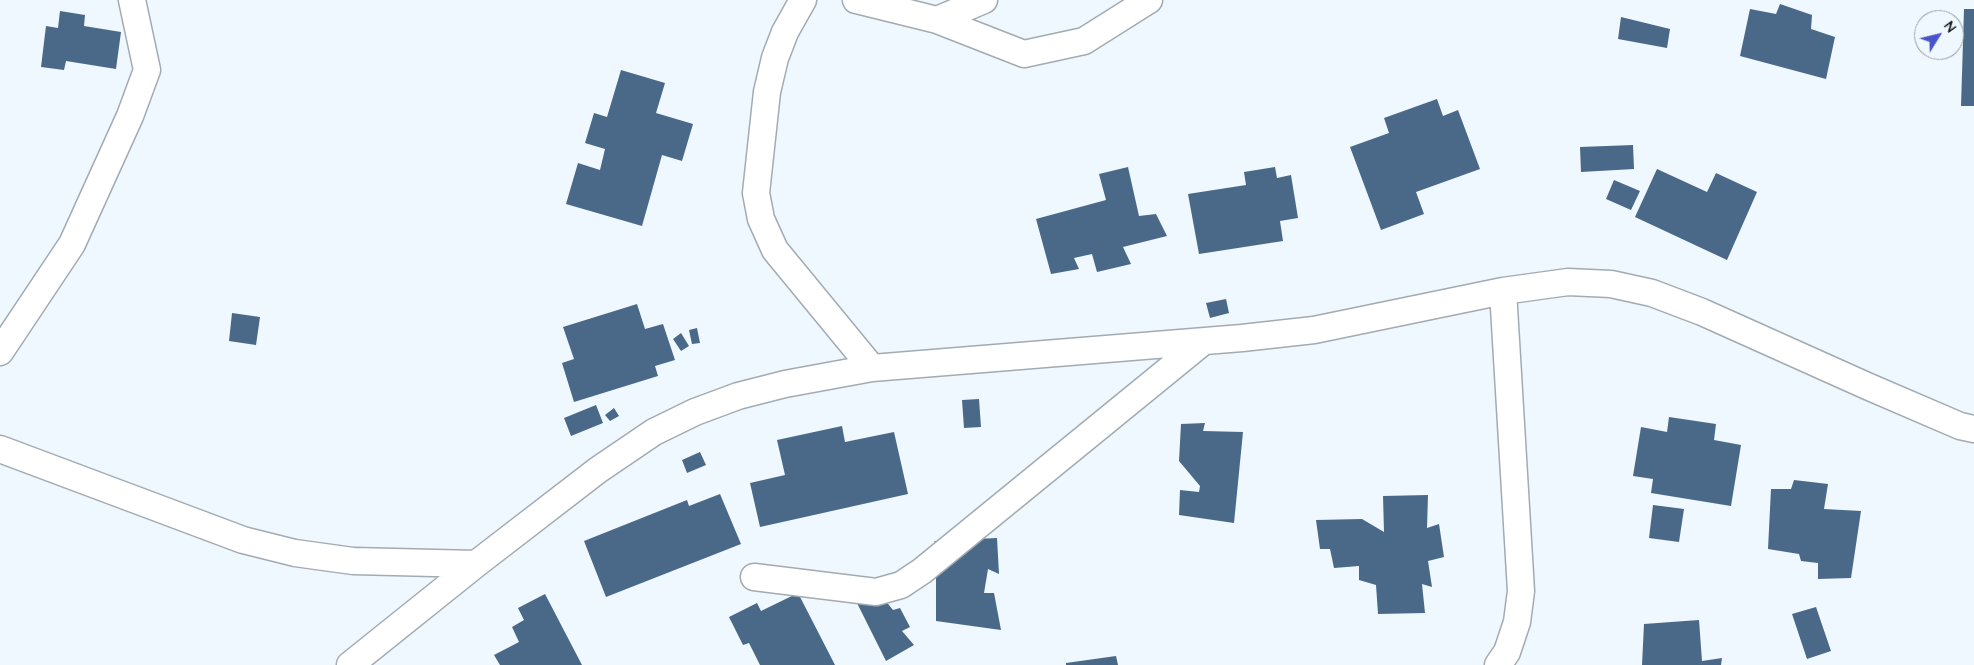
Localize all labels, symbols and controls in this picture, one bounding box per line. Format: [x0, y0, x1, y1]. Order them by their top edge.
north arrow [1914, 10, 1964, 60]
text: N [1940, 17, 1961, 36]

